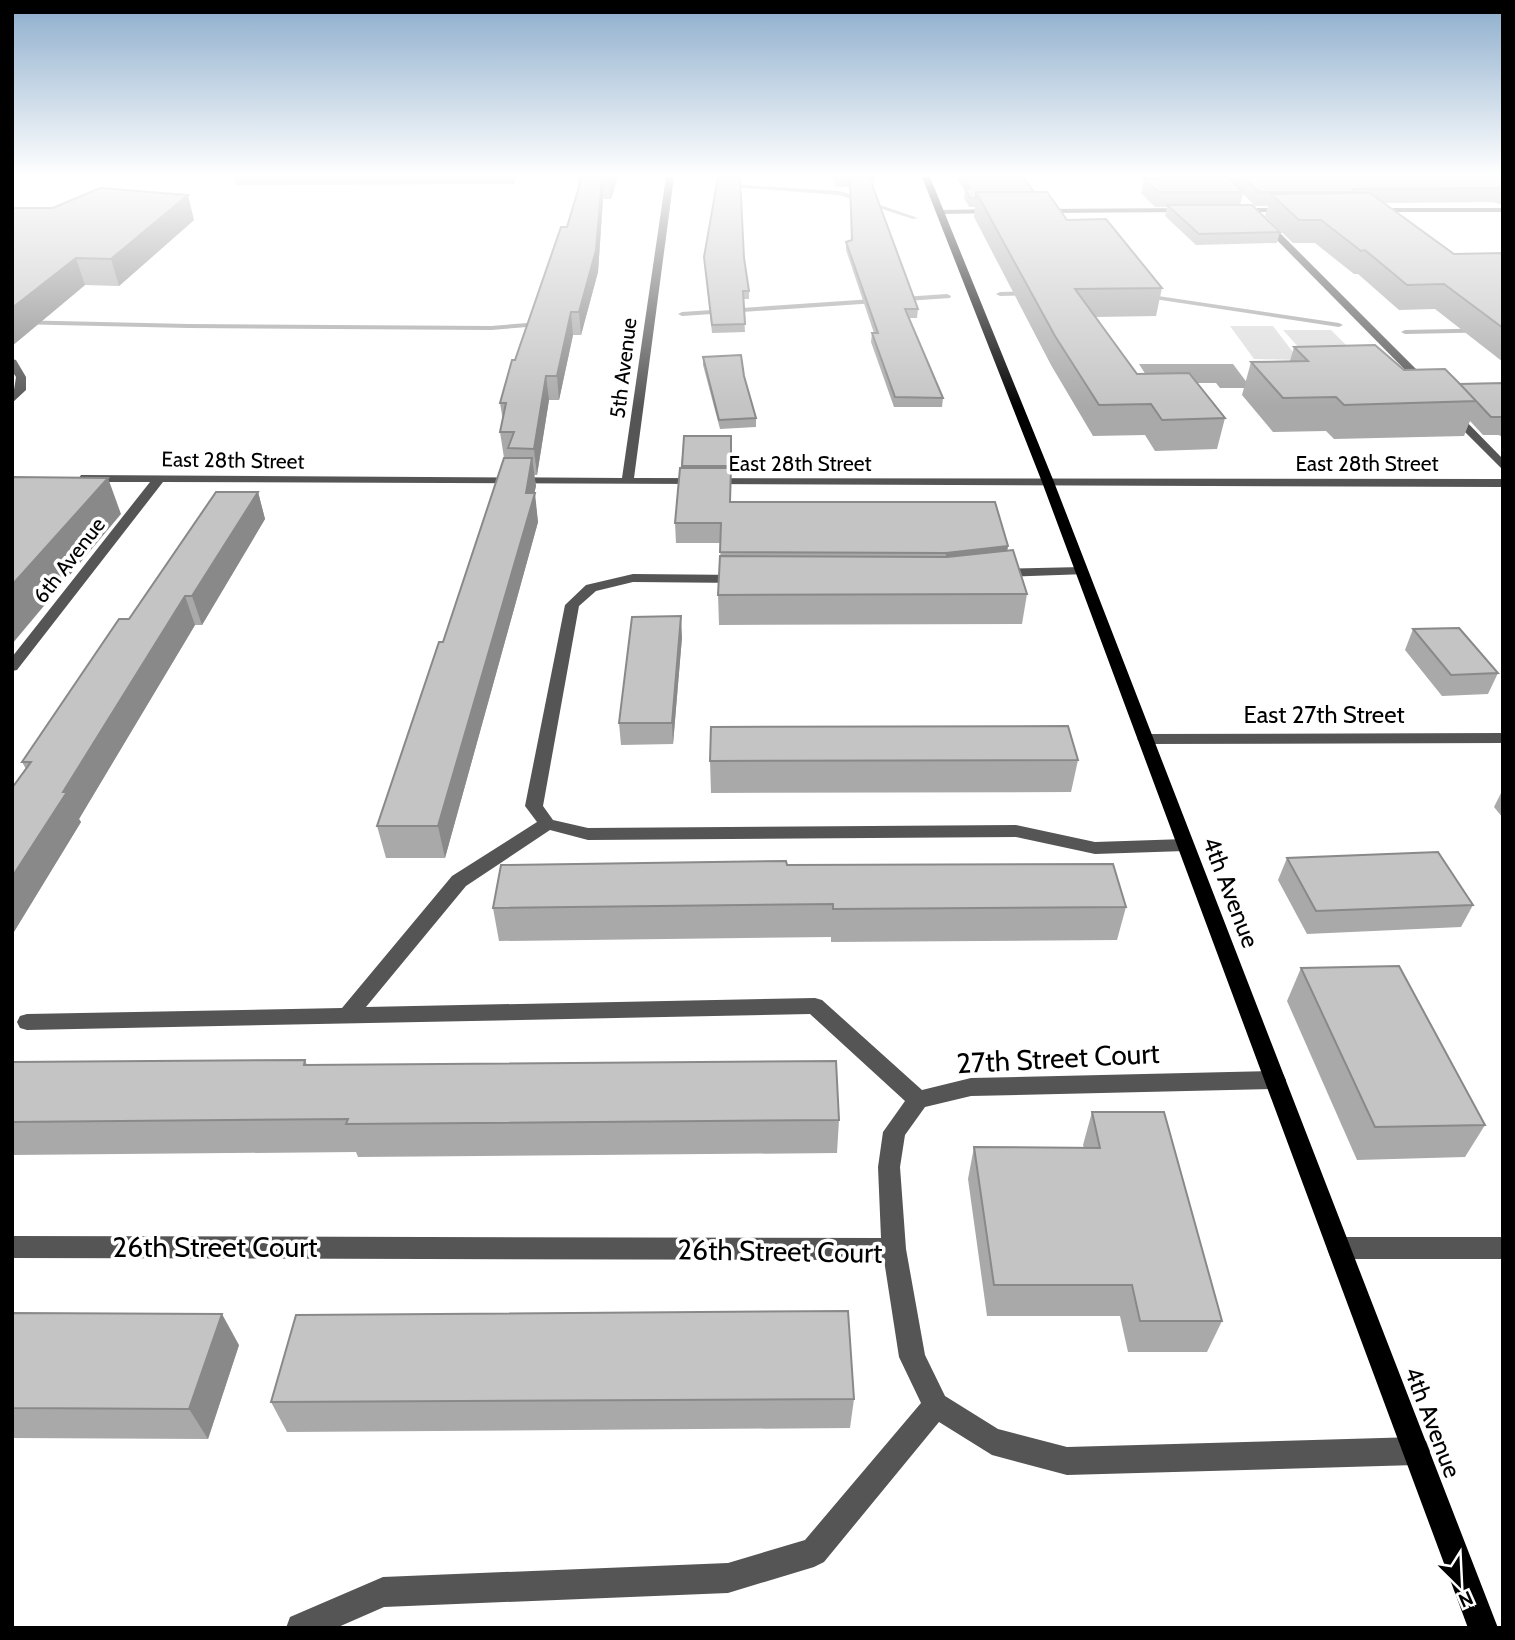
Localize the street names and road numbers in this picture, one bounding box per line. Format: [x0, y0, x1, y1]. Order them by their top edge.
street label: 5th Avenue [604, 316, 642, 420]
street label: East 28th Street [161, 446, 305, 474]
street label: East 28th Street [728, 451, 872, 476]
street label: East 28th Street [1295, 451, 1439, 476]
street label: 6th Avenue [28, 512, 110, 608]
street label: East 27th Street [1243, 700, 1405, 729]
street label: 4th Avenue [1197, 832, 1265, 952]
street label: 27th Street Court [956, 1036, 1160, 1080]
street label: 26th Street Court [113, 1230, 317, 1264]
street label: 26th Street Court [677, 1232, 883, 1270]
street label: 4th Avenue [1399, 1362, 1467, 1482]

